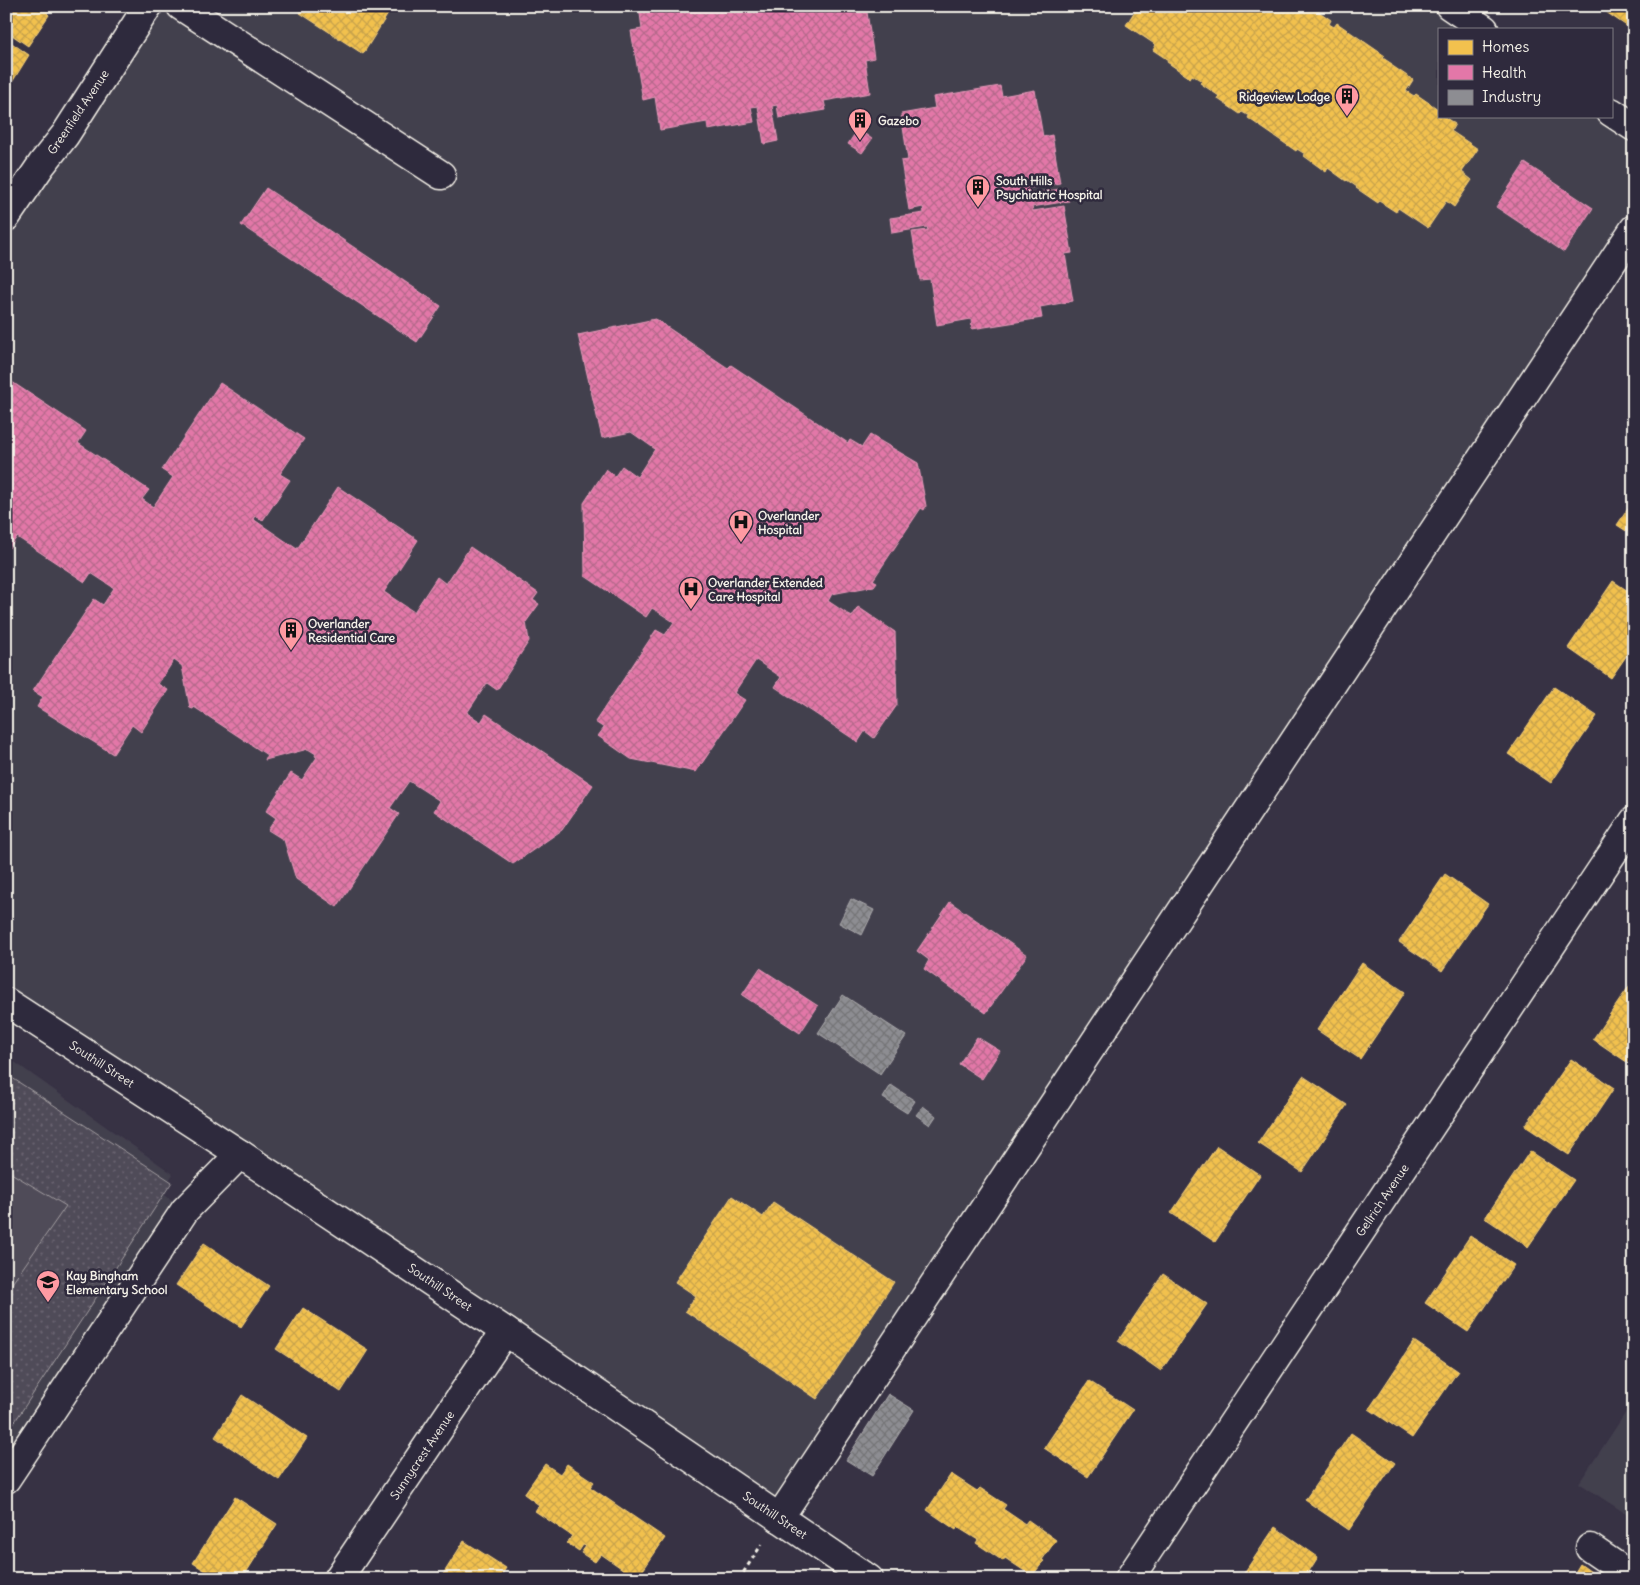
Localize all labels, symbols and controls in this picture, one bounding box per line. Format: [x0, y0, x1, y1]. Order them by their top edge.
legend [1438, 28, 1612, 118]
text: Homes [1482, 37, 1529, 56]
text: Health [1482, 63, 1527, 82]
street label: Greenfield Avenue [44, 67, 112, 157]
building icon: Ridgeview Lodge [1334, 83, 1360, 117]
text: Industry [1482, 87, 1541, 106]
place label: Ridgeview Lodge [1239, 89, 1331, 105]
building icon: Gazebo [847, 107, 873, 141]
place label: Gazebo [878, 113, 919, 128]
place label: South Hills Psychiatric Hospital [996, 173, 1103, 203]
building icon: South Hills Psychiatric Hospital [965, 174, 991, 208]
place label: Overlander Hospital [758, 508, 819, 538]
hospital icon: Overlander Hospital [728, 509, 754, 543]
place label: Overlander Extended Care Hospital [708, 575, 823, 605]
hospital icon: Overlander Extended Care Hospital [678, 576, 704, 610]
place label: Overlander Residential Care [308, 616, 396, 645]
building icon: Overlander Residential Care [278, 617, 304, 651]
street label: Southill Street [67, 1037, 137, 1091]
street label: Gellrich Avenue [1352, 1161, 1412, 1239]
street label: Southill Street [405, 1260, 475, 1314]
place label: Kay Bingham Elementary School [66, 1268, 168, 1298]
school or university icon: Kay Bingham Elementary School [35, 1269, 61, 1303]
street label: Sunnycrest Avenue [387, 1408, 457, 1502]
street label: Southill Street [740, 1488, 810, 1542]

